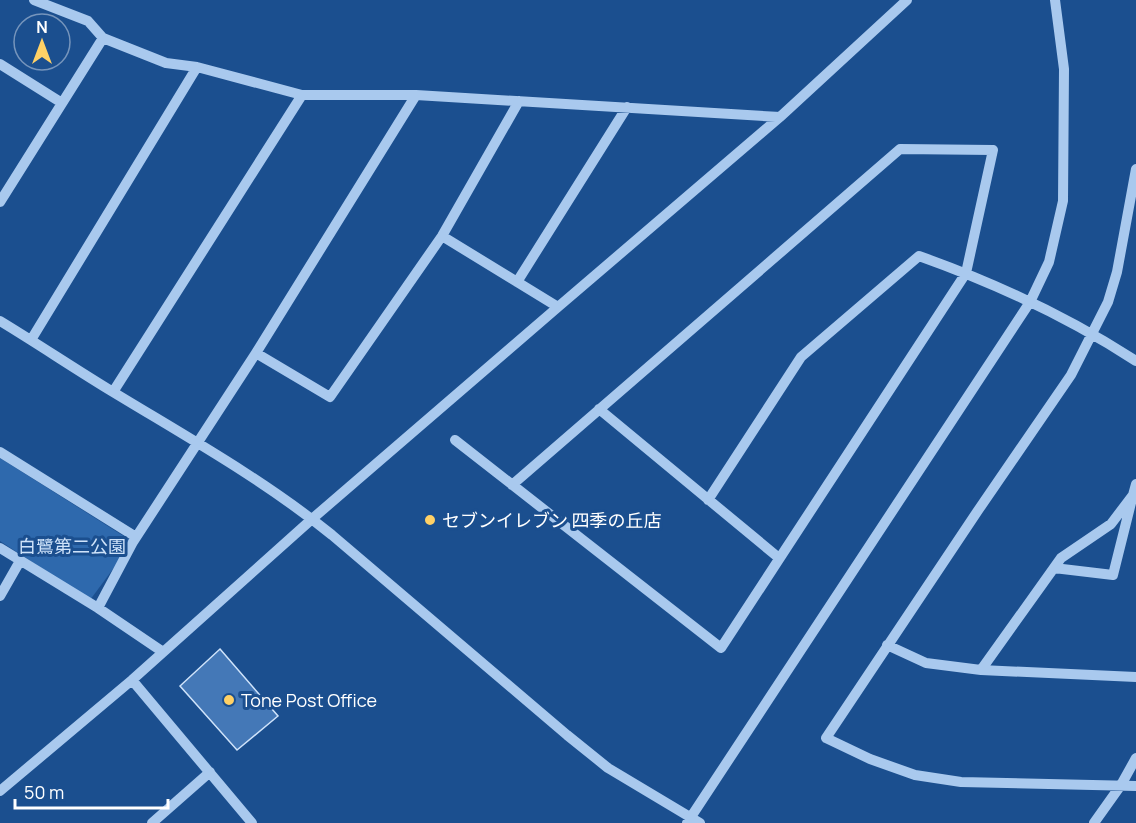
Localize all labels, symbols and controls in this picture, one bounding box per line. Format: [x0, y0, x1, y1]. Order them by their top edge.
north arrow [12, 12, 72, 72]
text: N [36, 16, 48, 38]
place label: セブンイレブン 四季の丘店 [442, 508, 662, 532]
marker: セブンイレブン 四季の丘店 [423, 513, 437, 527]
park label: 白鷺第二公園 [18, 534, 126, 558]
place label: Tone Post Office [241, 688, 377, 712]
marker: Tone Post Office [222, 693, 236, 707]
scale bar [15, 772, 168, 810]
text: 50 m [24, 780, 64, 804]

